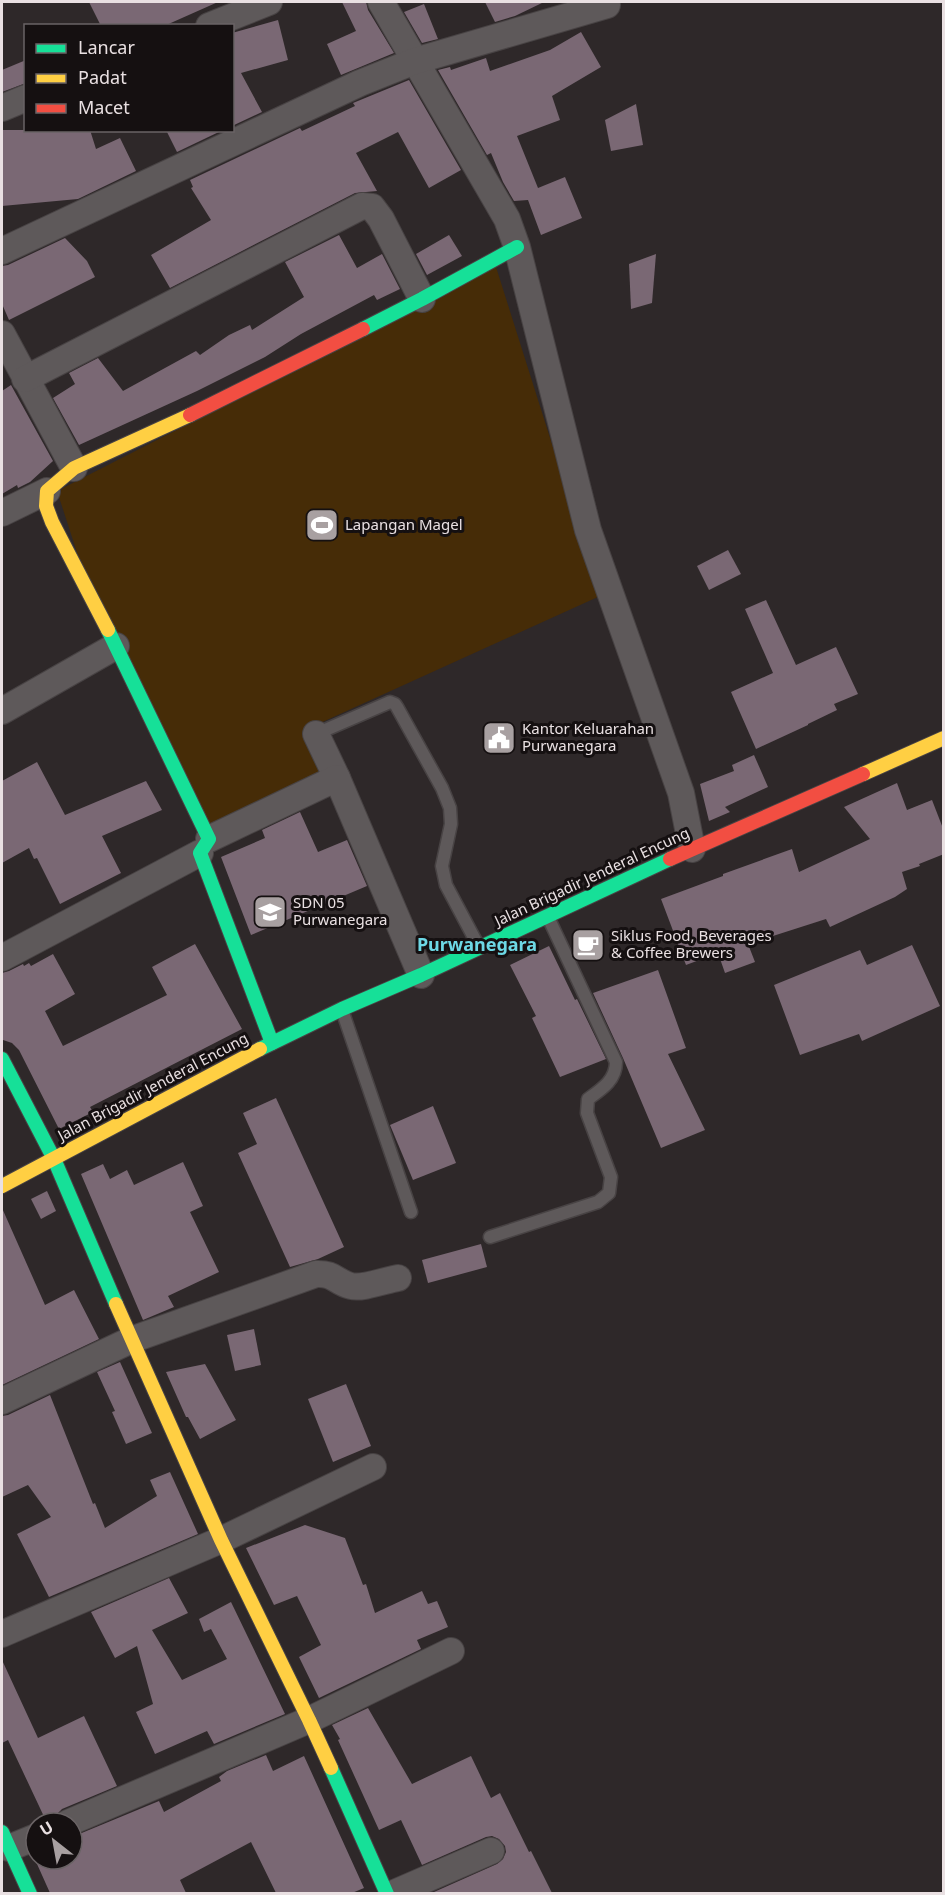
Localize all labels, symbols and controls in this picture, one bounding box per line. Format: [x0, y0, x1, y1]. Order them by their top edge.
legend [24, 24, 234, 132]
text: Lancar [78, 35, 135, 59]
text: Padat [78, 65, 127, 89]
text: Macet [78, 95, 130, 119]
sports icon: Lapangan Magel [304, 507, 340, 543]
place label: Lapangan Magel [345, 514, 463, 534]
place label: Kantor Keluarahan Purwanegara [522, 718, 654, 755]
public building icon: Kantor Keluarahan Purwanegara [481, 720, 517, 756]
street label: Jalan Brigadir Jenderal Encung [489, 822, 692, 931]
place label: SDN 05 Purwanegara [293, 892, 387, 929]
school or university icon: SDN 05 Purwanegara [252, 894, 288, 930]
place label: Siklus Food, Beverages & Coffee Brewers [611, 925, 772, 962]
cafe icon: Siklus Food, Beverages & Coffee Brewers [570, 927, 606, 963]
district label: Purwanegara [417, 932, 537, 956]
street label: Jalan Brigadir Jenderal Encung [52, 1027, 251, 1146]
north arrow [24, 1811, 84, 1871]
text: U [35, 1816, 57, 1841]

